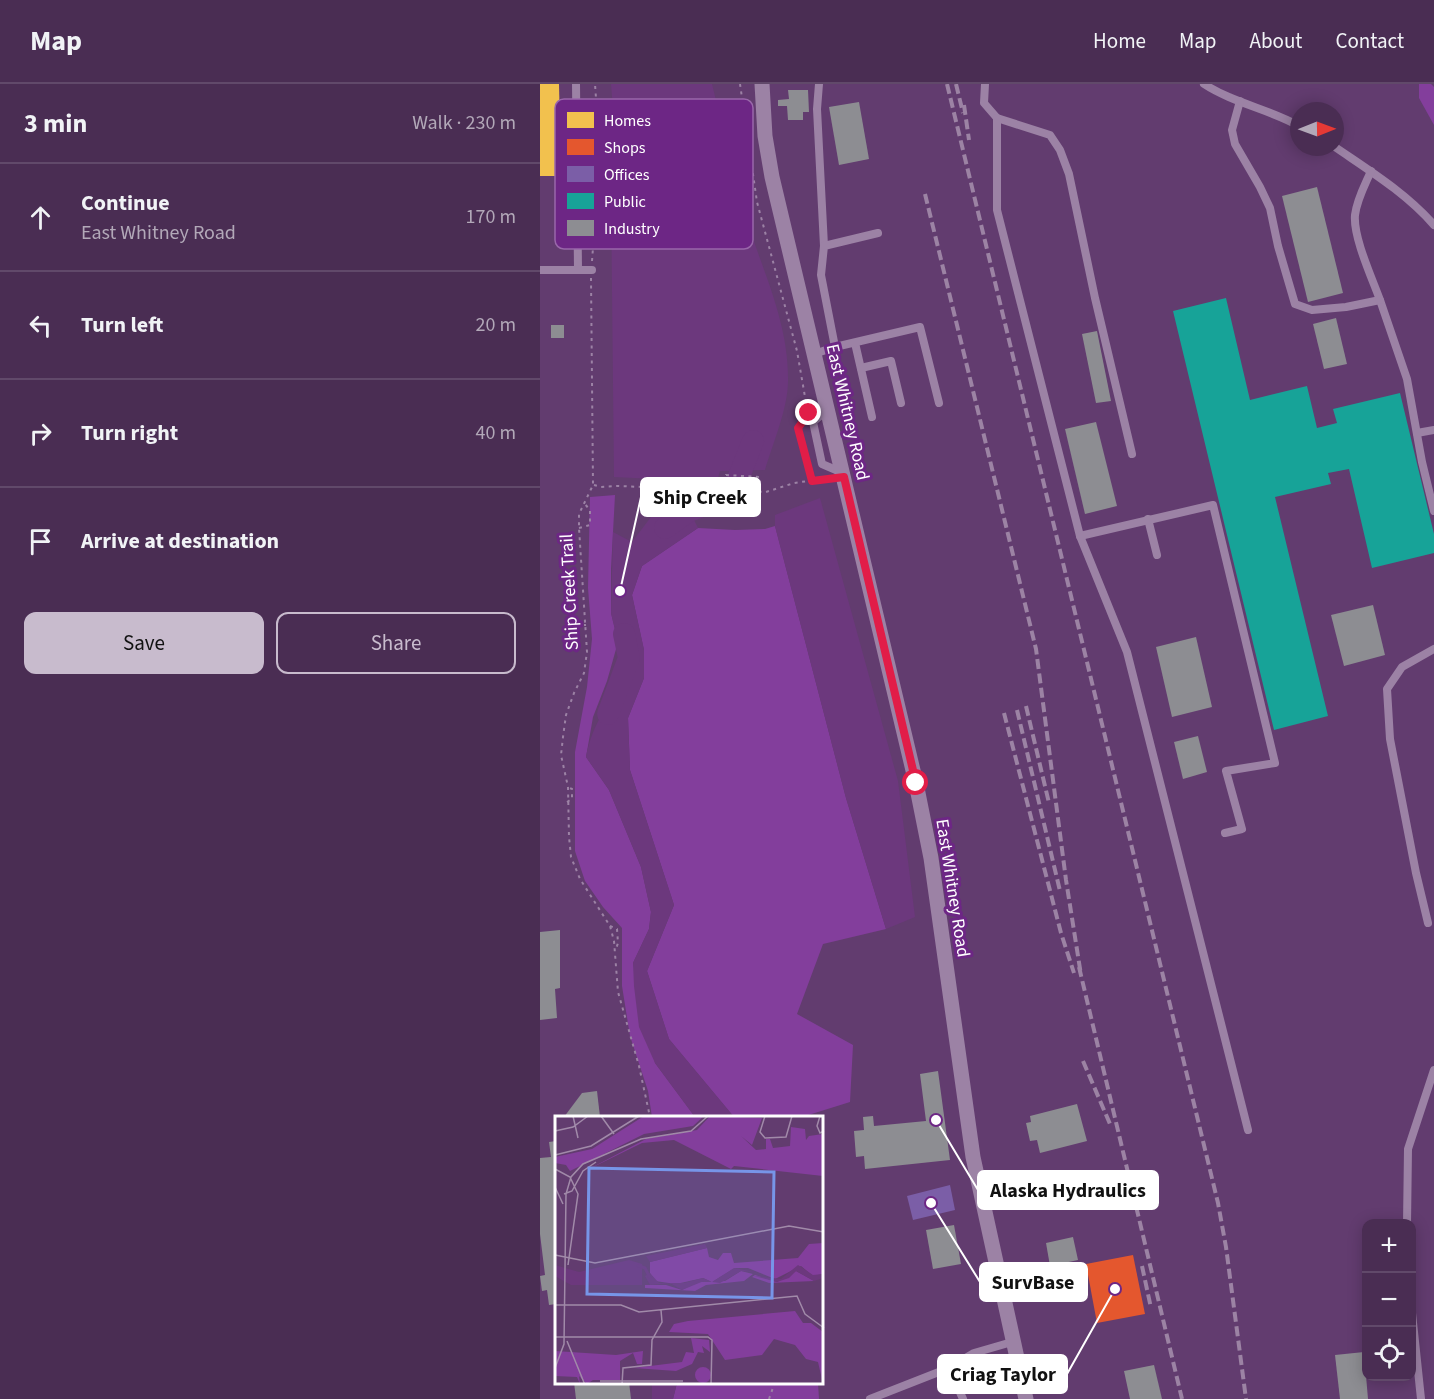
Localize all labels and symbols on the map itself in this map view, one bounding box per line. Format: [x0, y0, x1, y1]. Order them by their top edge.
legend [555, 99, 753, 249]
north arrow [1290, 102, 1344, 156]
text: Homes [604, 110, 651, 132]
text: Shops [604, 137, 646, 159]
text: Offices [604, 164, 650, 186]
text: Public [604, 191, 646, 213]
text: Industry [604, 218, 660, 240]
street label: East Whitney Road [820, 341, 875, 483]
route end [795, 399, 821, 425]
callout: Ship Creek [641, 478, 760, 516]
text: Ship Creek [653, 484, 747, 512]
street label: Ship Creek Trail [554, 533, 585, 651]
route start [902, 769, 928, 795]
street label: East Whitney Road [929, 817, 976, 959]
inset map [555, 1116, 824, 1384]
callout: Alaska Hydraulics [978, 1171, 1158, 1209]
text: Alaska Hydraulics [989, 1177, 1146, 1205]
callout: SurvBase [980, 1263, 1087, 1301]
text: SurvBase [992, 1269, 1074, 1297]
callout: Criag Taylor [938, 1355, 1067, 1393]
text: Criag Taylor [950, 1361, 1056, 1389]

